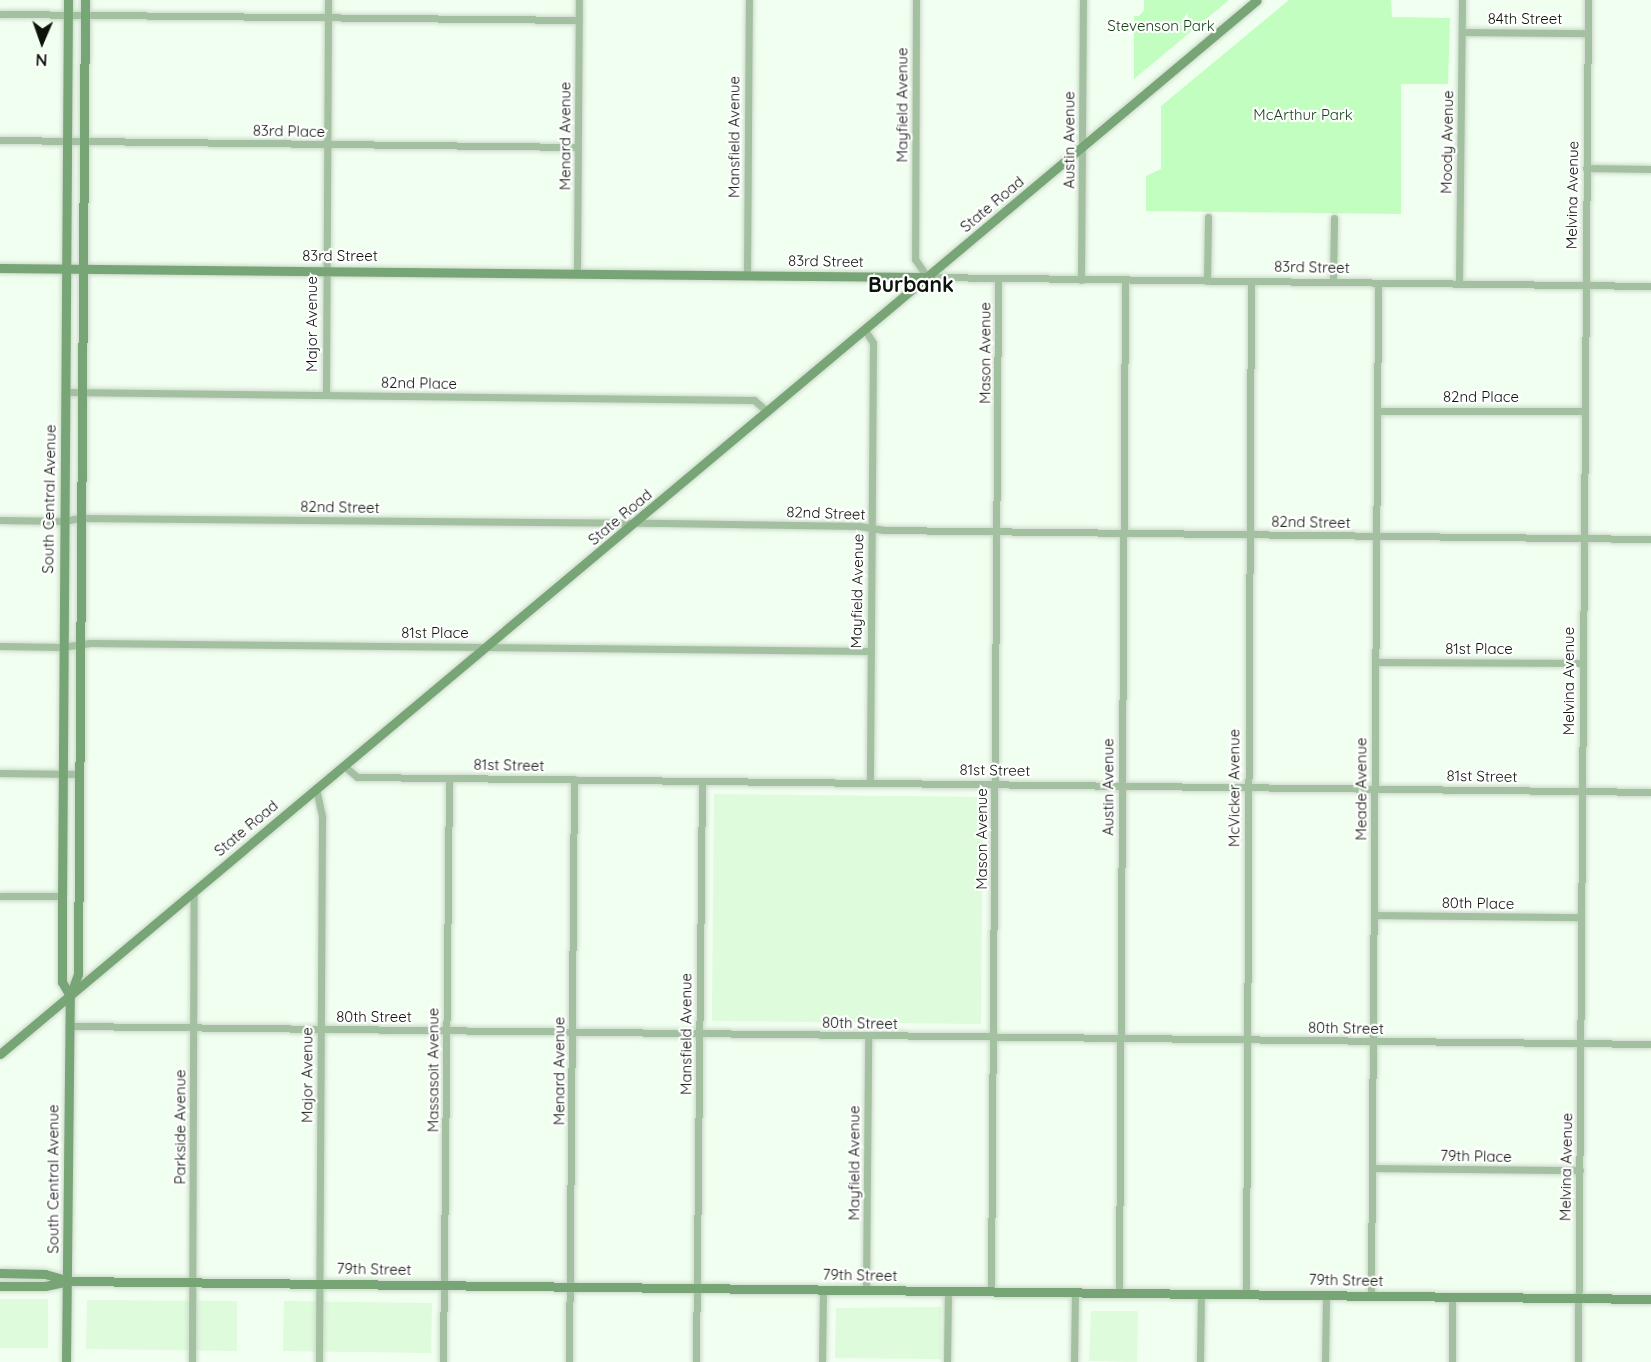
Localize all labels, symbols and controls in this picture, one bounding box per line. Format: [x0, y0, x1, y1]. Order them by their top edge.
street label: 84th Street [1488, 10, 1562, 28]
north arrow [12, 12, 72, 72]
park label: Stevenson Park [1107, 17, 1215, 35]
street label: Mayfield Avenue [893, 48, 911, 162]
text: N [35, 50, 48, 70]
street label: Mansfield Avenue [725, 76, 743, 198]
street label: Menard Avenue [556, 82, 574, 190]
street label: Moody Avenue [1437, 90, 1457, 194]
street label: Austin Avenue [1060, 91, 1078, 189]
park label: McArthur Park [1253, 106, 1353, 124]
street label: 83rd Place [253, 121, 325, 141]
street label: Melvina Avenue [1562, 141, 1582, 249]
street label: State Road [957, 172, 1027, 236]
street label: 83rd Street [302, 247, 378, 265]
street label: 83rd Street [788, 251, 864, 271]
street label: 83rd Street [1274, 257, 1350, 277]
district label: Burbank [868, 271, 954, 297]
street label: Major Avenue [303, 276, 321, 372]
street label: Mason Avenue [976, 302, 994, 404]
street label: 82nd Place [381, 373, 457, 393]
street label: 82nd Place [1443, 388, 1519, 406]
street label: South Central Avenue [39, 424, 59, 574]
street label: State Road [585, 485, 655, 549]
street label: 82nd Street [300, 497, 380, 517]
street label: 82nd Street [786, 503, 866, 523]
street label: 82nd Street [1271, 512, 1351, 532]
street label: Mayfield Avenue [847, 533, 867, 649]
street label: 81st Place [401, 624, 469, 642]
street label: Melvina Avenue [1560, 627, 1578, 735]
street label: 81st Place [1445, 640, 1513, 658]
street label: McVicker Avenue [1225, 729, 1243, 847]
street label: Austin Avenue [1099, 738, 1117, 836]
street label: Meade Avenue [1352, 738, 1370, 840]
street label: 81st Street [473, 755, 545, 775]
street label: 81st Street [959, 760, 1031, 780]
street label: 81st Street [1446, 766, 1518, 786]
street label: Mason Avenue [973, 788, 991, 890]
street label: State Road [211, 796, 281, 860]
street label: 80th Place [1442, 893, 1514, 913]
street label: Mansfield Avenue [677, 973, 695, 1095]
street label: 80th Street [336, 1008, 412, 1026]
street label: Massasoit Avenue [424, 1008, 442, 1132]
street label: 80th Street [822, 1013, 898, 1033]
street label: Menard Avenue [550, 1017, 568, 1125]
street label: 80th Street [1308, 1018, 1384, 1038]
street label: Major Avenue [298, 1027, 316, 1123]
street label: Parkside Avenue [171, 1070, 189, 1184]
street label: South Central Avenue [44, 1104, 62, 1254]
street label: Mayfield Avenue [845, 1106, 863, 1220]
street label: Melvina Avenue [1556, 1113, 1576, 1221]
street label: 79th Place [1440, 1146, 1512, 1166]
street label: 79th Street [336, 1259, 412, 1279]
street label: 79th Street [822, 1265, 898, 1285]
street label: 79th Street [1308, 1270, 1384, 1290]

